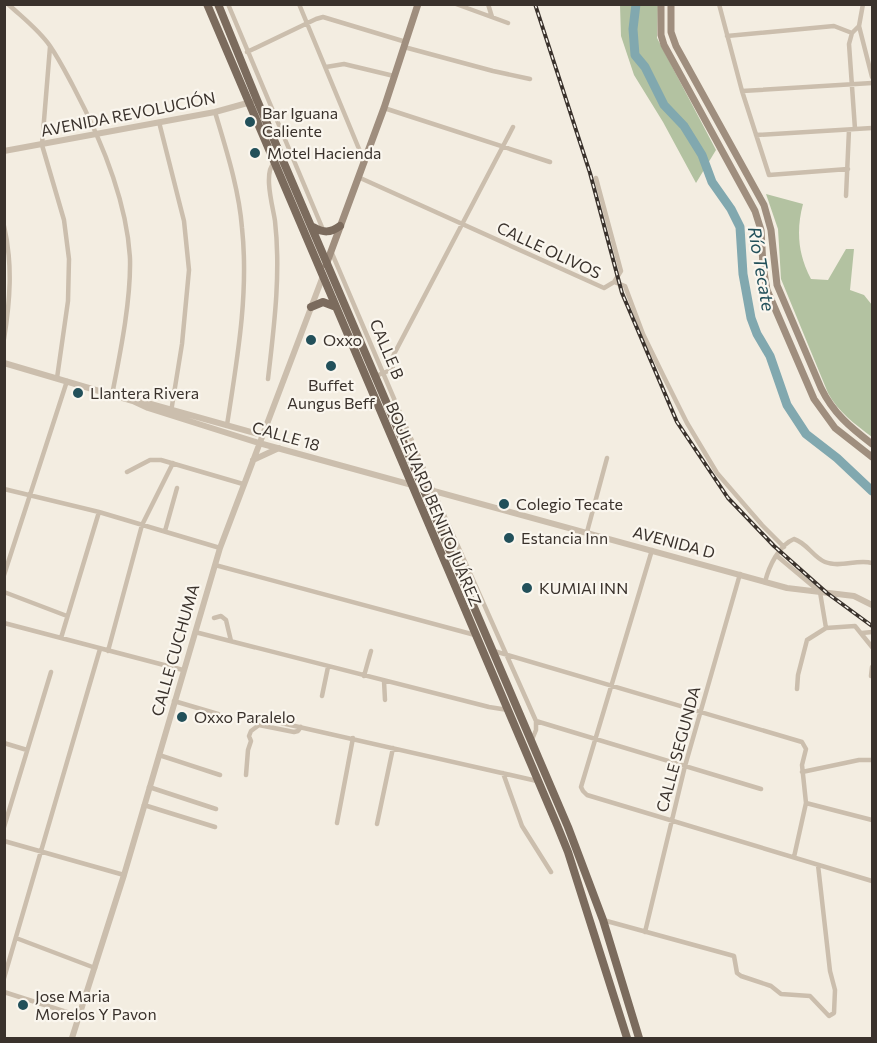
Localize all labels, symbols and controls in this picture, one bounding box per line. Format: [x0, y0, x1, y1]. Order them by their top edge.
street label: AVENIDA REVOLUCIÓN [39, 87, 217, 140]
place label: Bar Iguana Caliente [262, 103, 338, 140]
marker: Bar Iguana Caliente [243, 115, 257, 129]
place label: Motel Hacienda [267, 143, 381, 162]
marker: Motel Hacienda [248, 146, 262, 160]
street label: CALLE OLIVOS [494, 217, 604, 282]
water label: Río Tecate [744, 225, 780, 313]
street label: CALLE B [366, 316, 409, 382]
place label: Oxxo [323, 330, 362, 349]
marker: Oxxo [304, 333, 318, 347]
marker: Buffet Aungus Beff [324, 359, 338, 373]
place label: Buffet Aungus Beff [287, 375, 376, 412]
place label: Llantera Rivera [90, 383, 199, 402]
marker: Llantera Rivera [71, 386, 85, 400]
street label: BOULEVARD BENITO JUÁREZ [383, 399, 486, 609]
street label: CALLE 18 [250, 417, 322, 454]
place label: Colegio Tecate [516, 494, 623, 513]
marker: Colegio Tecate [497, 497, 511, 511]
street label: AVENIDA D [631, 521, 717, 562]
place label: Estancia Inn [521, 528, 608, 547]
marker: Estancia Inn [502, 531, 516, 545]
place label: KUMIAI INN [539, 578, 628, 597]
marker: KUMIAI INN [520, 581, 534, 595]
street label: CALLE CUCHUMA [147, 582, 202, 718]
street label: CALLE SEGUNDA [652, 684, 703, 814]
place label: Oxxo Paralelo [194, 707, 295, 726]
marker: Oxxo Paralelo [175, 710, 189, 724]
place label: Jose Maria Morelos Y Pavon [35, 986, 157, 1023]
marker: Jose Maria Morelos Y Pavon [16, 998, 30, 1012]

